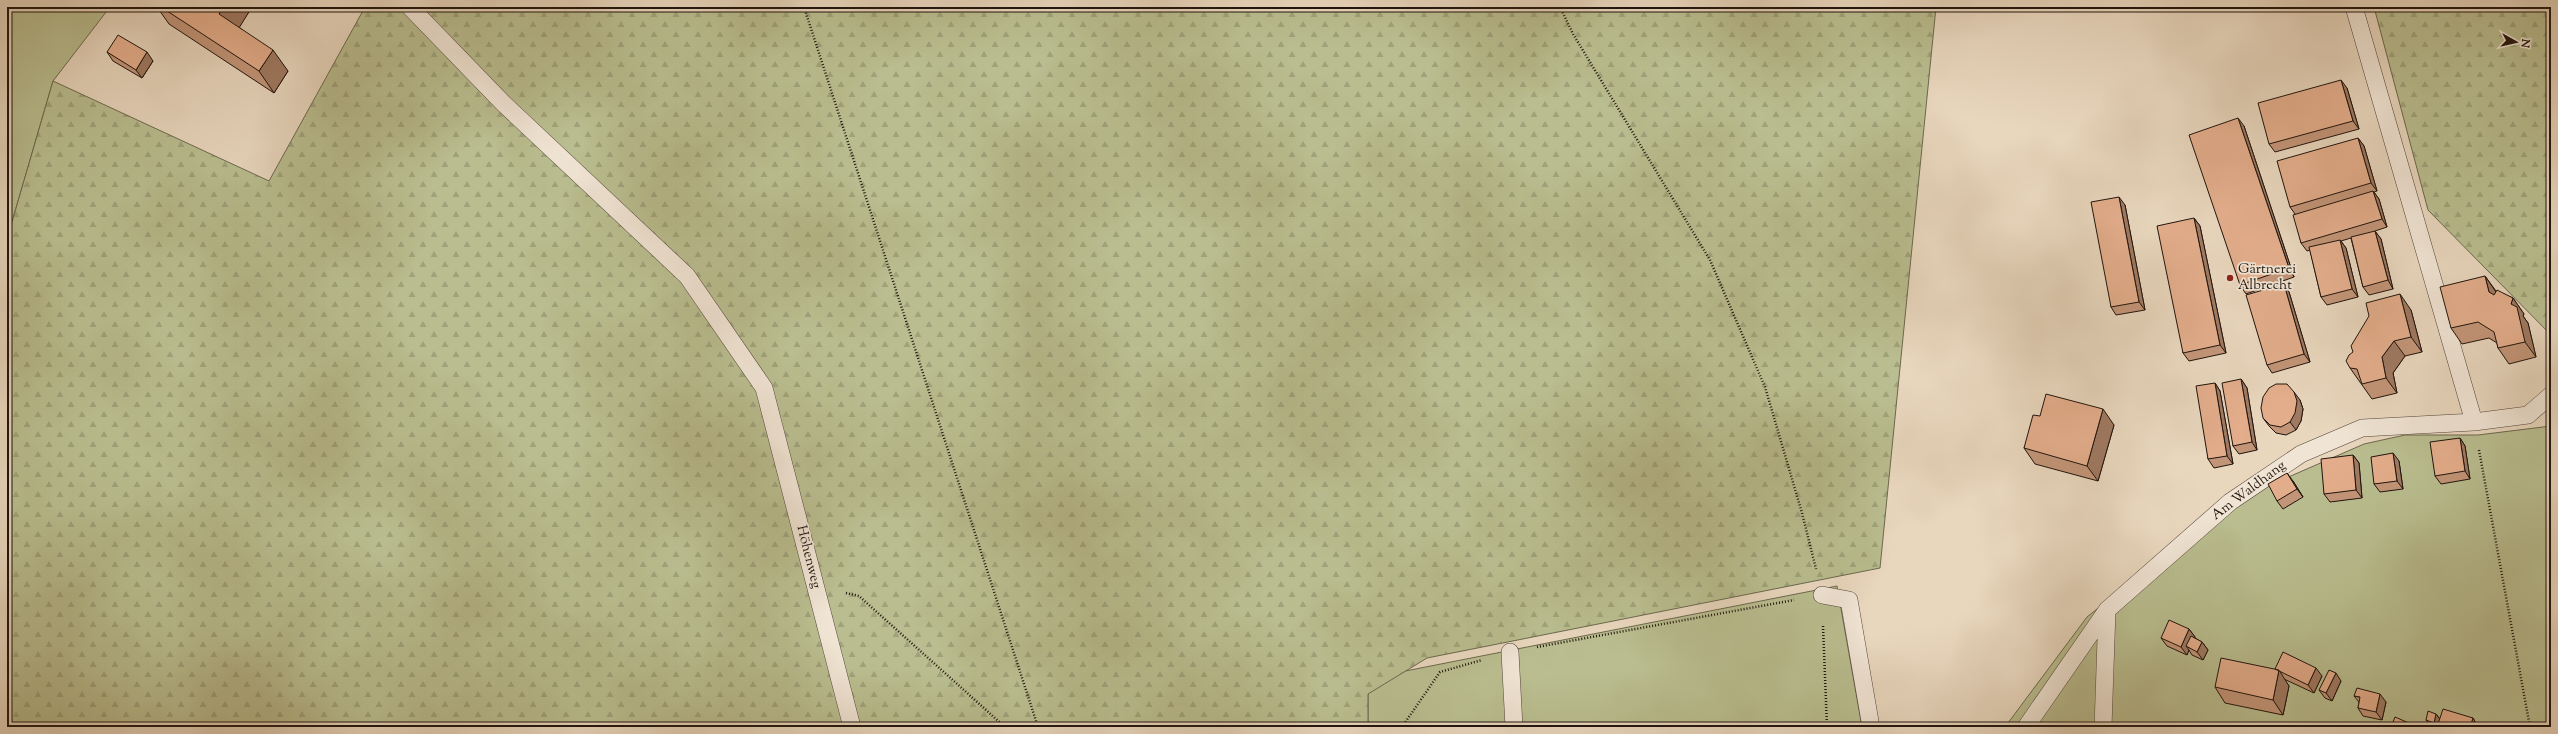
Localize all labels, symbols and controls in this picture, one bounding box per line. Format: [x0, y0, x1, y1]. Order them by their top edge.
north arrow [2496, 22, 2536, 62]
text: N [2516, 37, 2534, 49]
place label: Gärtnerei Albrecht [2238, 260, 2296, 296]
marker: Gärtnerei Albrecht [2225, 273, 2235, 283]
street label: Am Waldhang [2208, 456, 2290, 526]
street label: Höhenweg [790, 523, 826, 591]

